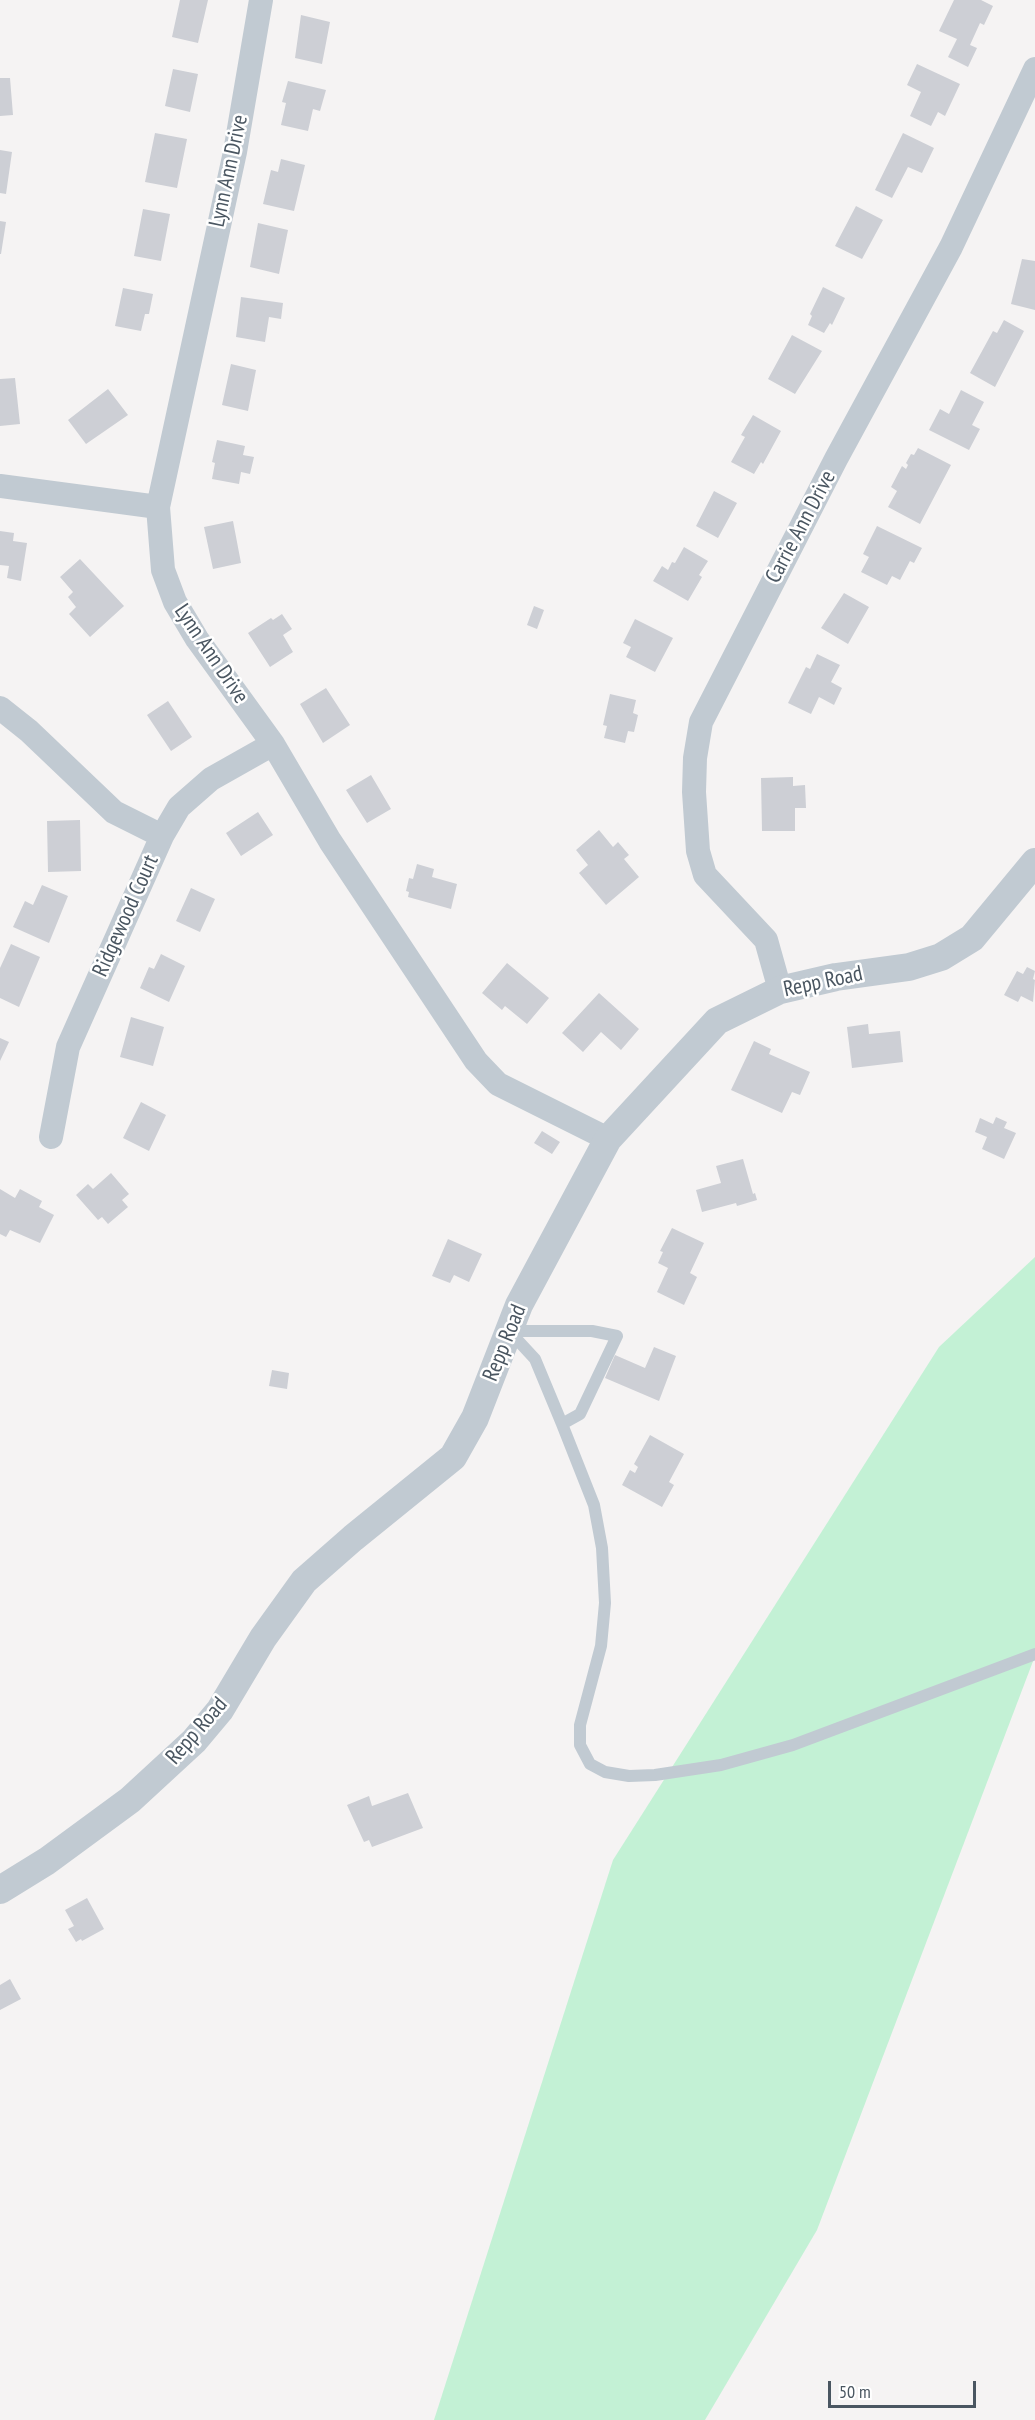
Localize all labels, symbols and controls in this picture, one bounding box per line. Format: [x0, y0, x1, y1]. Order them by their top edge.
street label: Lynn Ann Drive [204, 112, 254, 230]
street label: Carrie Ann Drive [760, 466, 842, 588]
street label: Lynn Ann Drive [168, 599, 254, 709]
street label: Ridgewood Court [87, 851, 165, 981]
street label: Repp Road [781, 961, 865, 1003]
street label: Repp Road [478, 1301, 532, 1385]
street label: Repp Road [161, 1692, 233, 1770]
scale bar [831, 2369, 980, 2407]
text: 50 m [839, 2380, 871, 2403]

